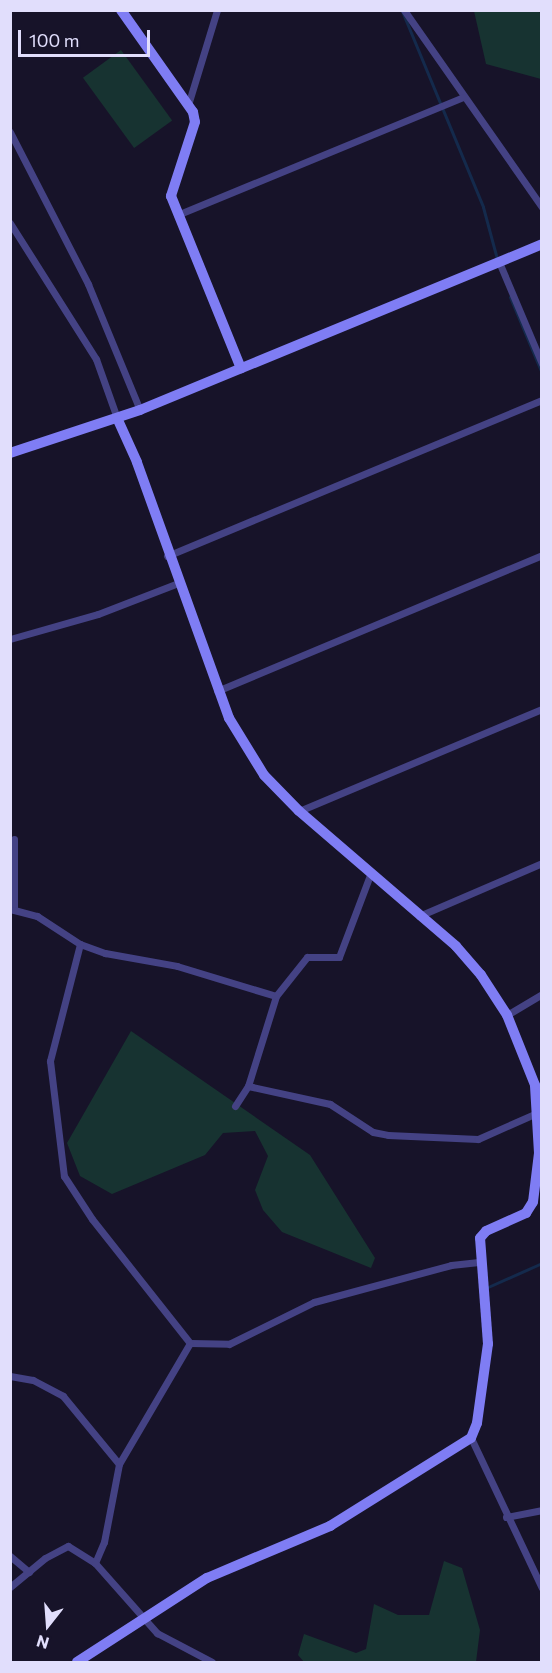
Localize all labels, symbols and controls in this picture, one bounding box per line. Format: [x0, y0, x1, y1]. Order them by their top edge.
scale bar [21, 18, 153, 56]
text: 100 m [29, 29, 79, 51]
north arrow [18, 1595, 78, 1655]
text: N [34, 1632, 51, 1654]

